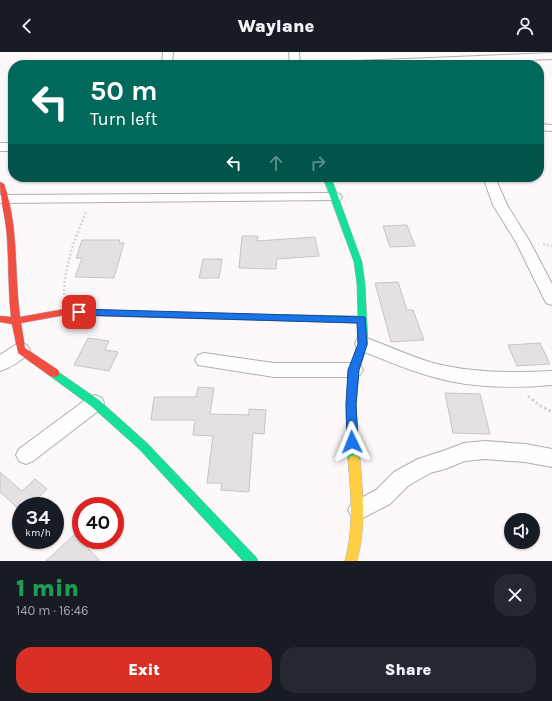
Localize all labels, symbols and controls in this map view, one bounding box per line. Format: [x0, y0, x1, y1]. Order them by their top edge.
icon: back [16, 15, 38, 37]
text: Waylane [238, 15, 314, 37]
icon: person [514, 15, 536, 37]
text: 50 m [90, 74, 158, 107]
icon: left [24, 76, 76, 128]
text: Turn left [90, 108, 158, 130]
icon: left [223, 152, 245, 174]
icon: ahead [265, 152, 287, 174]
icon: right [307, 152, 329, 174]
pin [62, 295, 96, 329]
icon: arrive [68, 301, 90, 323]
position arrow [331, 421, 373, 463]
speed limit sign: 40 [72, 497, 124, 549]
text: 34 [26, 506, 50, 529]
map controls [504, 513, 540, 549]
button: sound [504, 513, 540, 549]
text: km/h [25, 527, 51, 539]
text: 1 min [16, 574, 79, 602]
button: close [494, 574, 536, 616]
text: 140 m · 16:46 [16, 603, 88, 618]
button: Exit [16, 647, 272, 693]
button: Share [280, 647, 536, 693]

